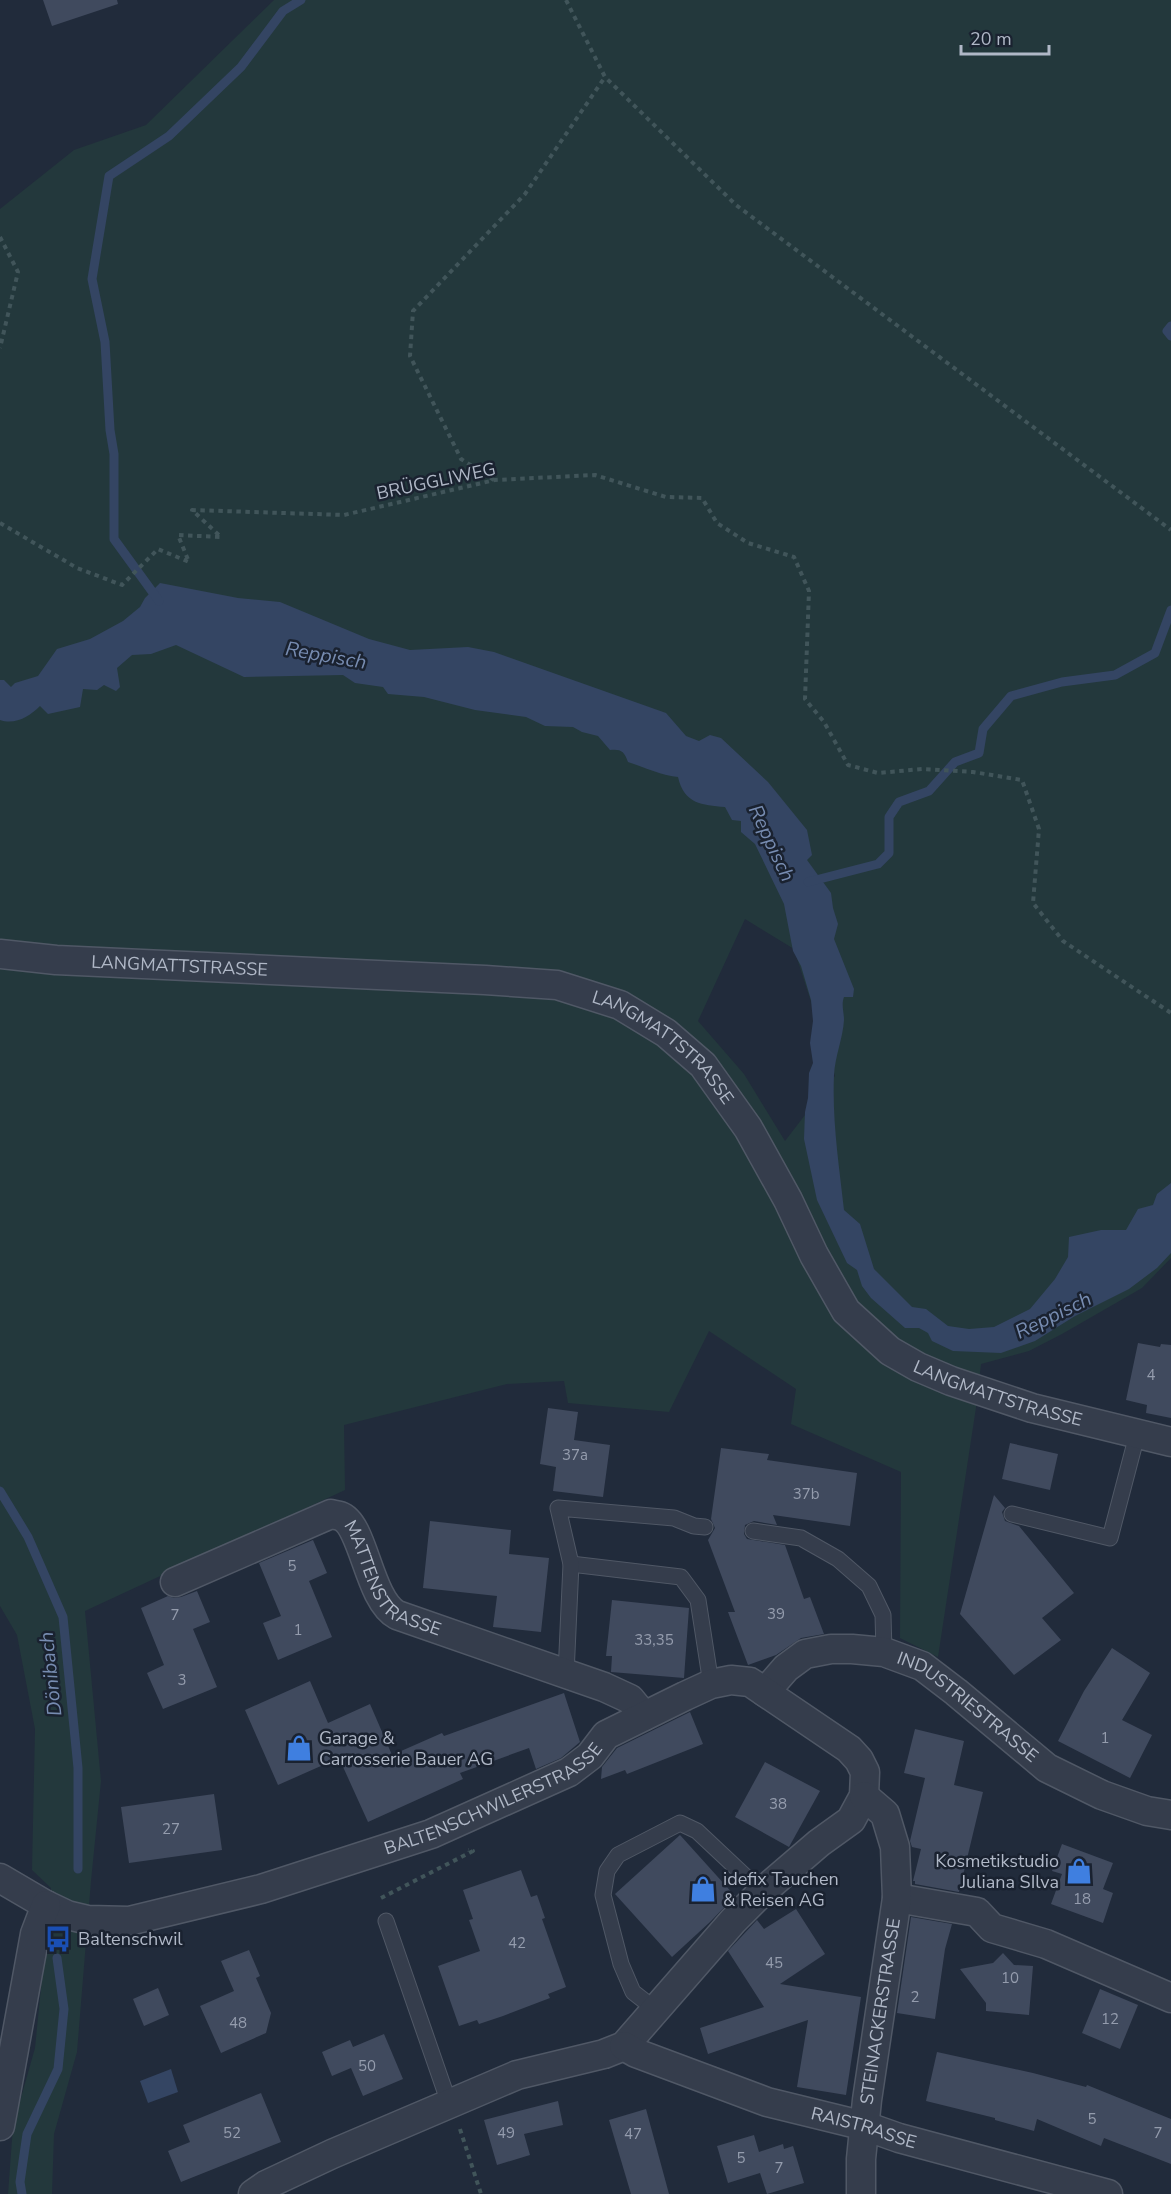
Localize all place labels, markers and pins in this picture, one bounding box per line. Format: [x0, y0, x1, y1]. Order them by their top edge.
place label: Garage & Carrosserie Bauer AG [319, 1726, 493, 1771]
shop icon: Garage & Carrosserie Bauer AG [284, 1733, 314, 1763]
place label: Kosmetikstudio Juliana SIlva [935, 1849, 1059, 1894]
shop icon: Kosmetikstudio Juliana SIlva [1064, 1856, 1094, 1886]
place label: idefix Tauchen & Reisen AG [723, 1867, 839, 1912]
shop icon: idefix Tauchen & Reisen AG [688, 1874, 718, 1904]
bus stop icon: Baltenschwil [43, 1924, 73, 1954]
place label: Baltenschwil [78, 1927, 183, 1951]

